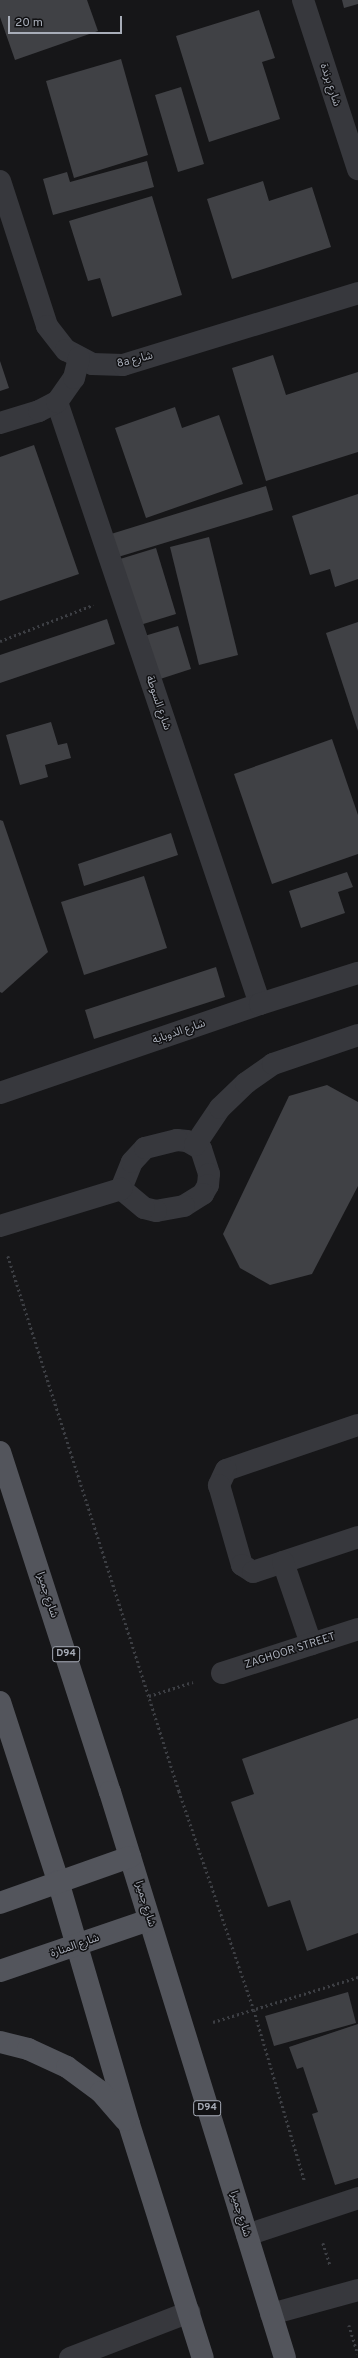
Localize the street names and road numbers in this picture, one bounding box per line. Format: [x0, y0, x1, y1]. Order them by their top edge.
street label: شارع برندة [317, 62, 343, 108]
street label: 8a شارع [116, 349, 154, 371]
street label: شارع السوطة [143, 674, 173, 732]
street label: شارع الدوباية [151, 1017, 207, 1047]
street label: شارع جميرا [33, 1570, 61, 1620]
street label: ZAGHOOR STREET [243, 1630, 337, 1672]
road number: D94 [52, 1646, 80, 1662]
street label: شارع جميرا [132, 1879, 158, 1929]
street label: شارع المنارة [49, 1931, 101, 1961]
road number: D94 [193, 2100, 221, 2116]
street label: شارع جميرا [227, 2189, 253, 2239]

